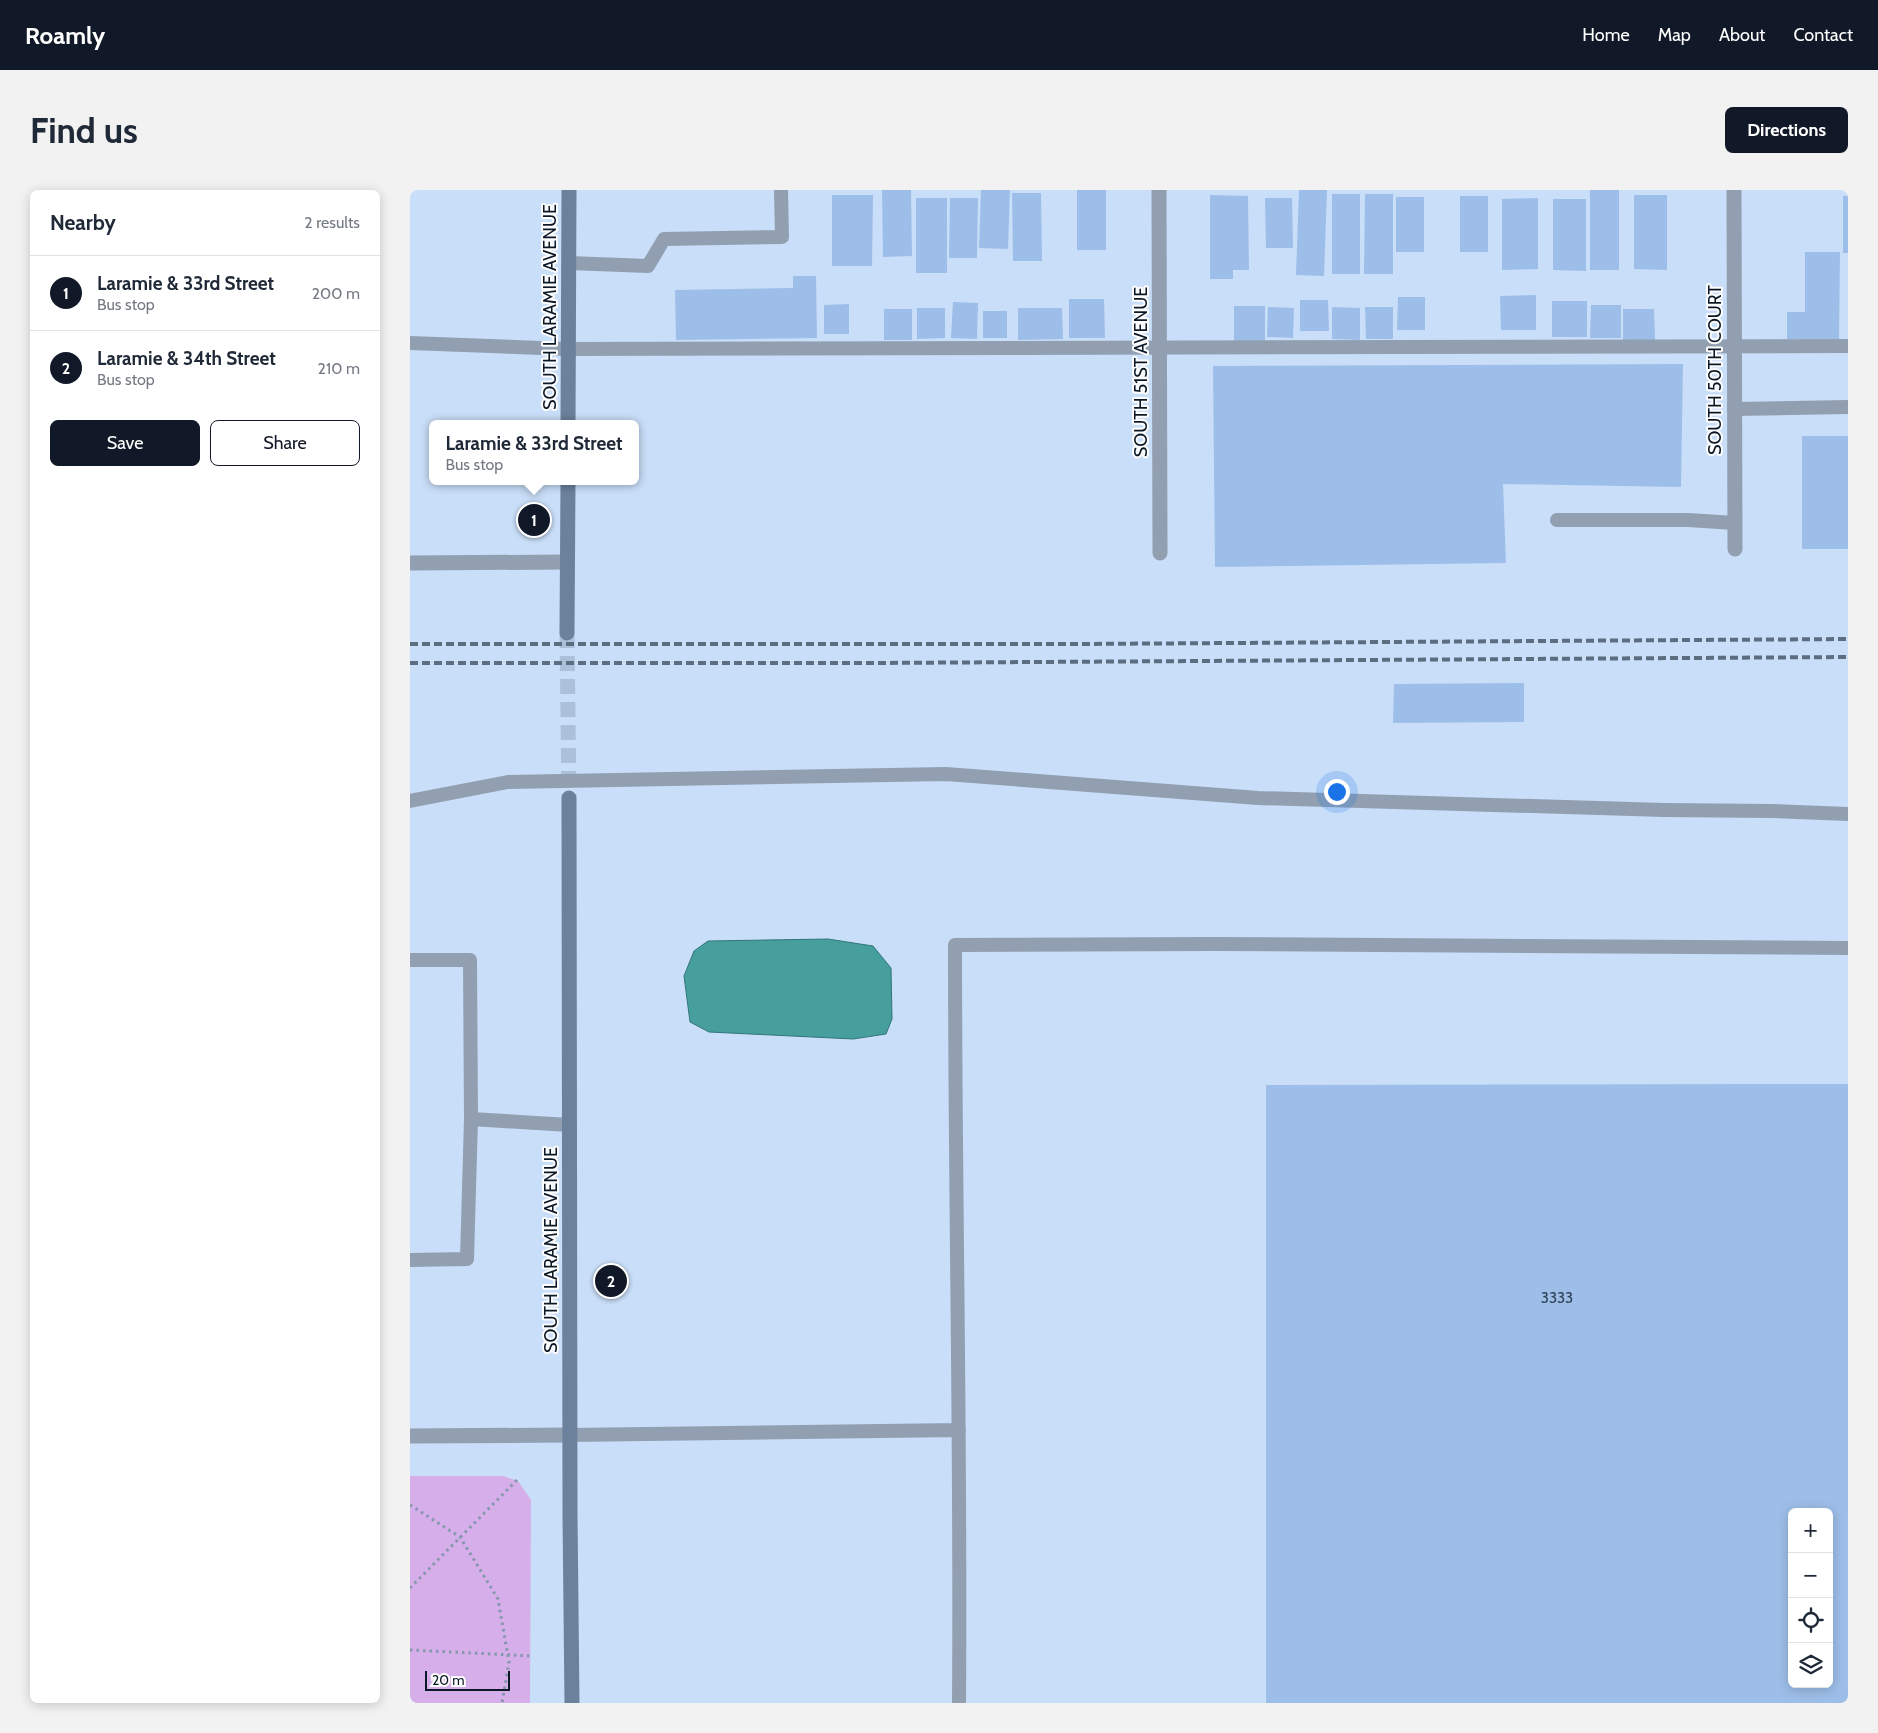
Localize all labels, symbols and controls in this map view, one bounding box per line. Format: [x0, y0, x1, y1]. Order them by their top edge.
text: Roamly [25, 21, 105, 50]
text: Home [1582, 24, 1630, 46]
text: Map [1658, 24, 1691, 46]
text: About [1719, 24, 1765, 46]
text: Contact [1793, 24, 1853, 46]
button: Directions [1725, 107, 1848, 153]
text: Find us [30, 109, 138, 152]
street label: SOUTH LARAMIE AVENUE [539, 204, 561, 410]
text: Nearby [50, 210, 116, 235]
text: 2 results [304, 213, 360, 232]
text: Laramie & 33rd Street [97, 272, 274, 295]
text: 1 [63, 284, 69, 303]
text: 200 m [312, 284, 360, 303]
street label: SOUTH 50TH COURT [1704, 285, 1726, 455]
street label: SOUTH 51ST AVENUE [1130, 287, 1152, 457]
text: Bus stop [97, 295, 155, 314]
text: Laramie & 34th Street [97, 347, 276, 370]
text: 2 [62, 359, 70, 378]
text: 210 m [318, 359, 360, 378]
text: Bus stop [97, 370, 155, 389]
button: Save [50, 420, 200, 466]
button: Share [210, 420, 360, 466]
popup [429, 420, 639, 485]
text: Laramie & 33rd Street [445, 432, 623, 455]
text: Bus stop [445, 455, 503, 474]
pin: 1 [518, 501, 550, 539]
your location [1324, 779, 1350, 805]
street label: SOUTH LARAMIE AVENUE [540, 1147, 562, 1353]
pin: 2 [595, 1262, 627, 1300]
house number: 3333 [1541, 1289, 1573, 1307]
map controls [1788, 1508, 1833, 1688]
button: + [1788, 1508, 1833, 1553]
button: − [1788, 1553, 1833, 1598]
button: locate [1788, 1598, 1833, 1643]
button: layers [1788, 1643, 1833, 1688]
scale bar [425, 1668, 510, 1691]
text: 20 m [432, 1671, 465, 1689]

